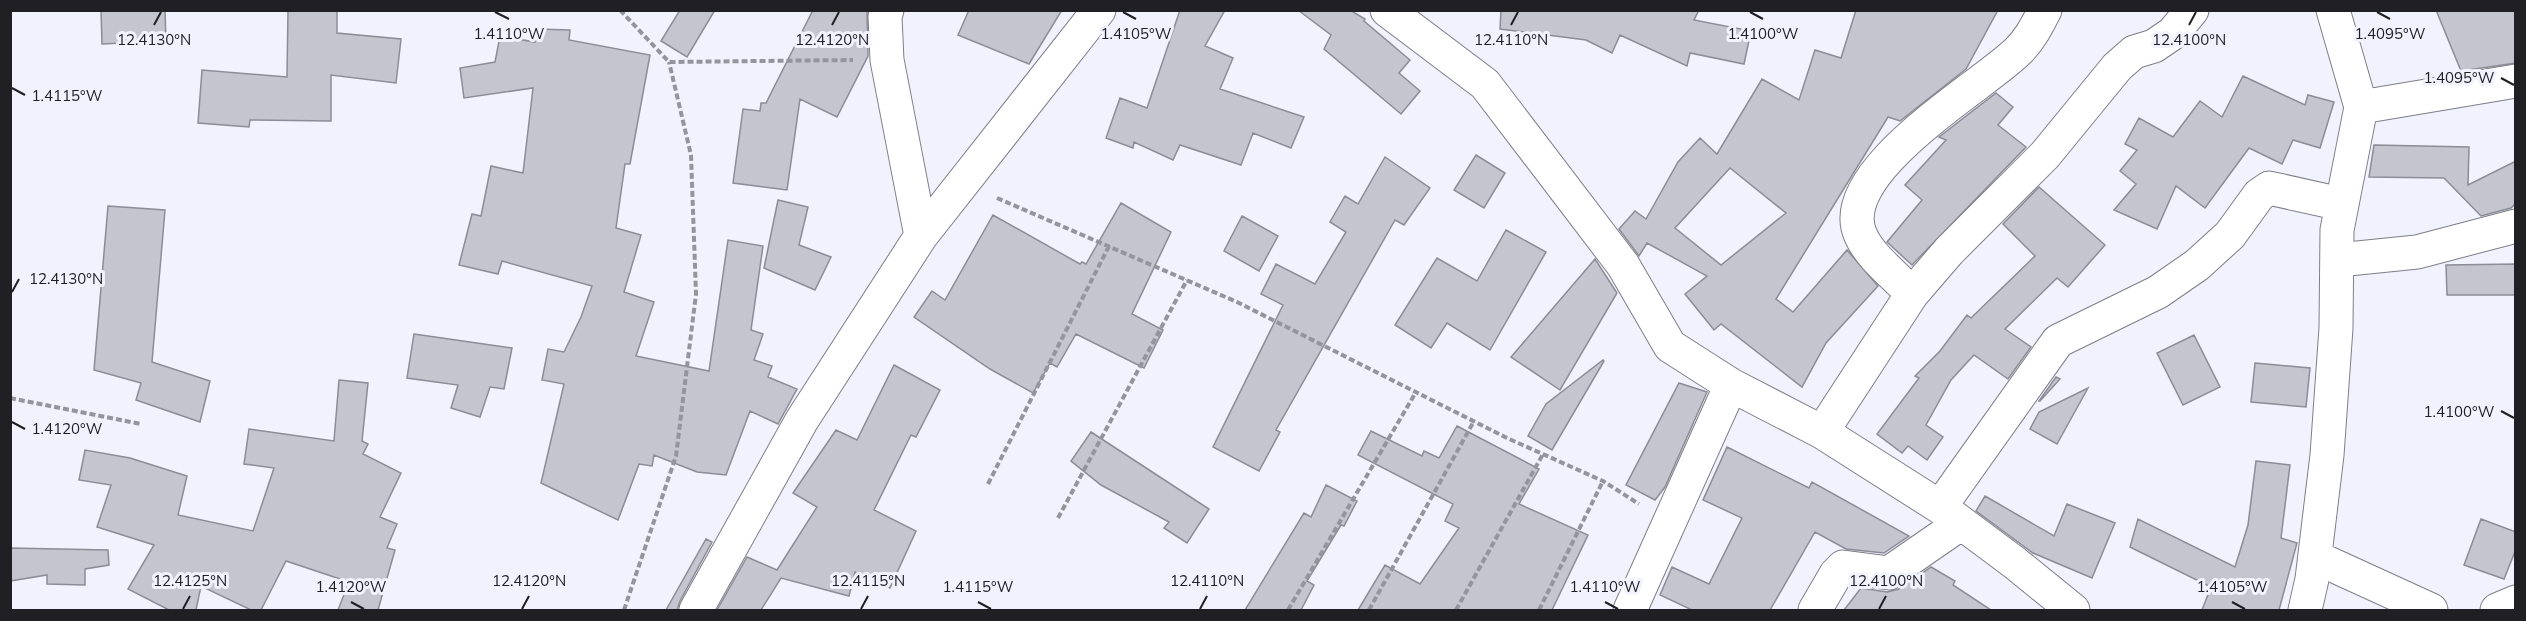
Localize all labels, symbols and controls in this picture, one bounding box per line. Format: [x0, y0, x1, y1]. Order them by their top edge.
text: 1.4110°W [474, 24, 545, 43]
text: 1.4105°W [1101, 24, 1172, 43]
text: 1.4100°W [1728, 24, 1799, 43]
text: 1.4095°W [2355, 24, 2426, 43]
text: 12.4130°N [117, 30, 191, 49]
text: 12.4120°N [795, 30, 869, 49]
text: 12.4110°N [1474, 30, 1548, 49]
text: 12.4100°N [2152, 30, 2226, 49]
text: 1.4095°W [2424, 68, 2495, 87]
text: 1.4115°W [32, 86, 103, 105]
text: 12.4130°N [29, 269, 103, 288]
text: 1.4100°W [2424, 402, 2495, 421]
text: 1.4120°W [32, 419, 103, 438]
text: 12.4125°N [153, 571, 227, 590]
text: 12.4120°N [492, 571, 566, 590]
text: 12.4115°N [831, 571, 905, 590]
text: 12.4110°N [1170, 571, 1244, 590]
text: 12.4100°N [1849, 571, 1923, 590]
text: 1.4120°W [316, 577, 387, 596]
text: 1.4115°W [943, 577, 1014, 596]
text: 1.4110°W [1570, 577, 1641, 596]
text: 1.4105°W [2197, 577, 2268, 596]

